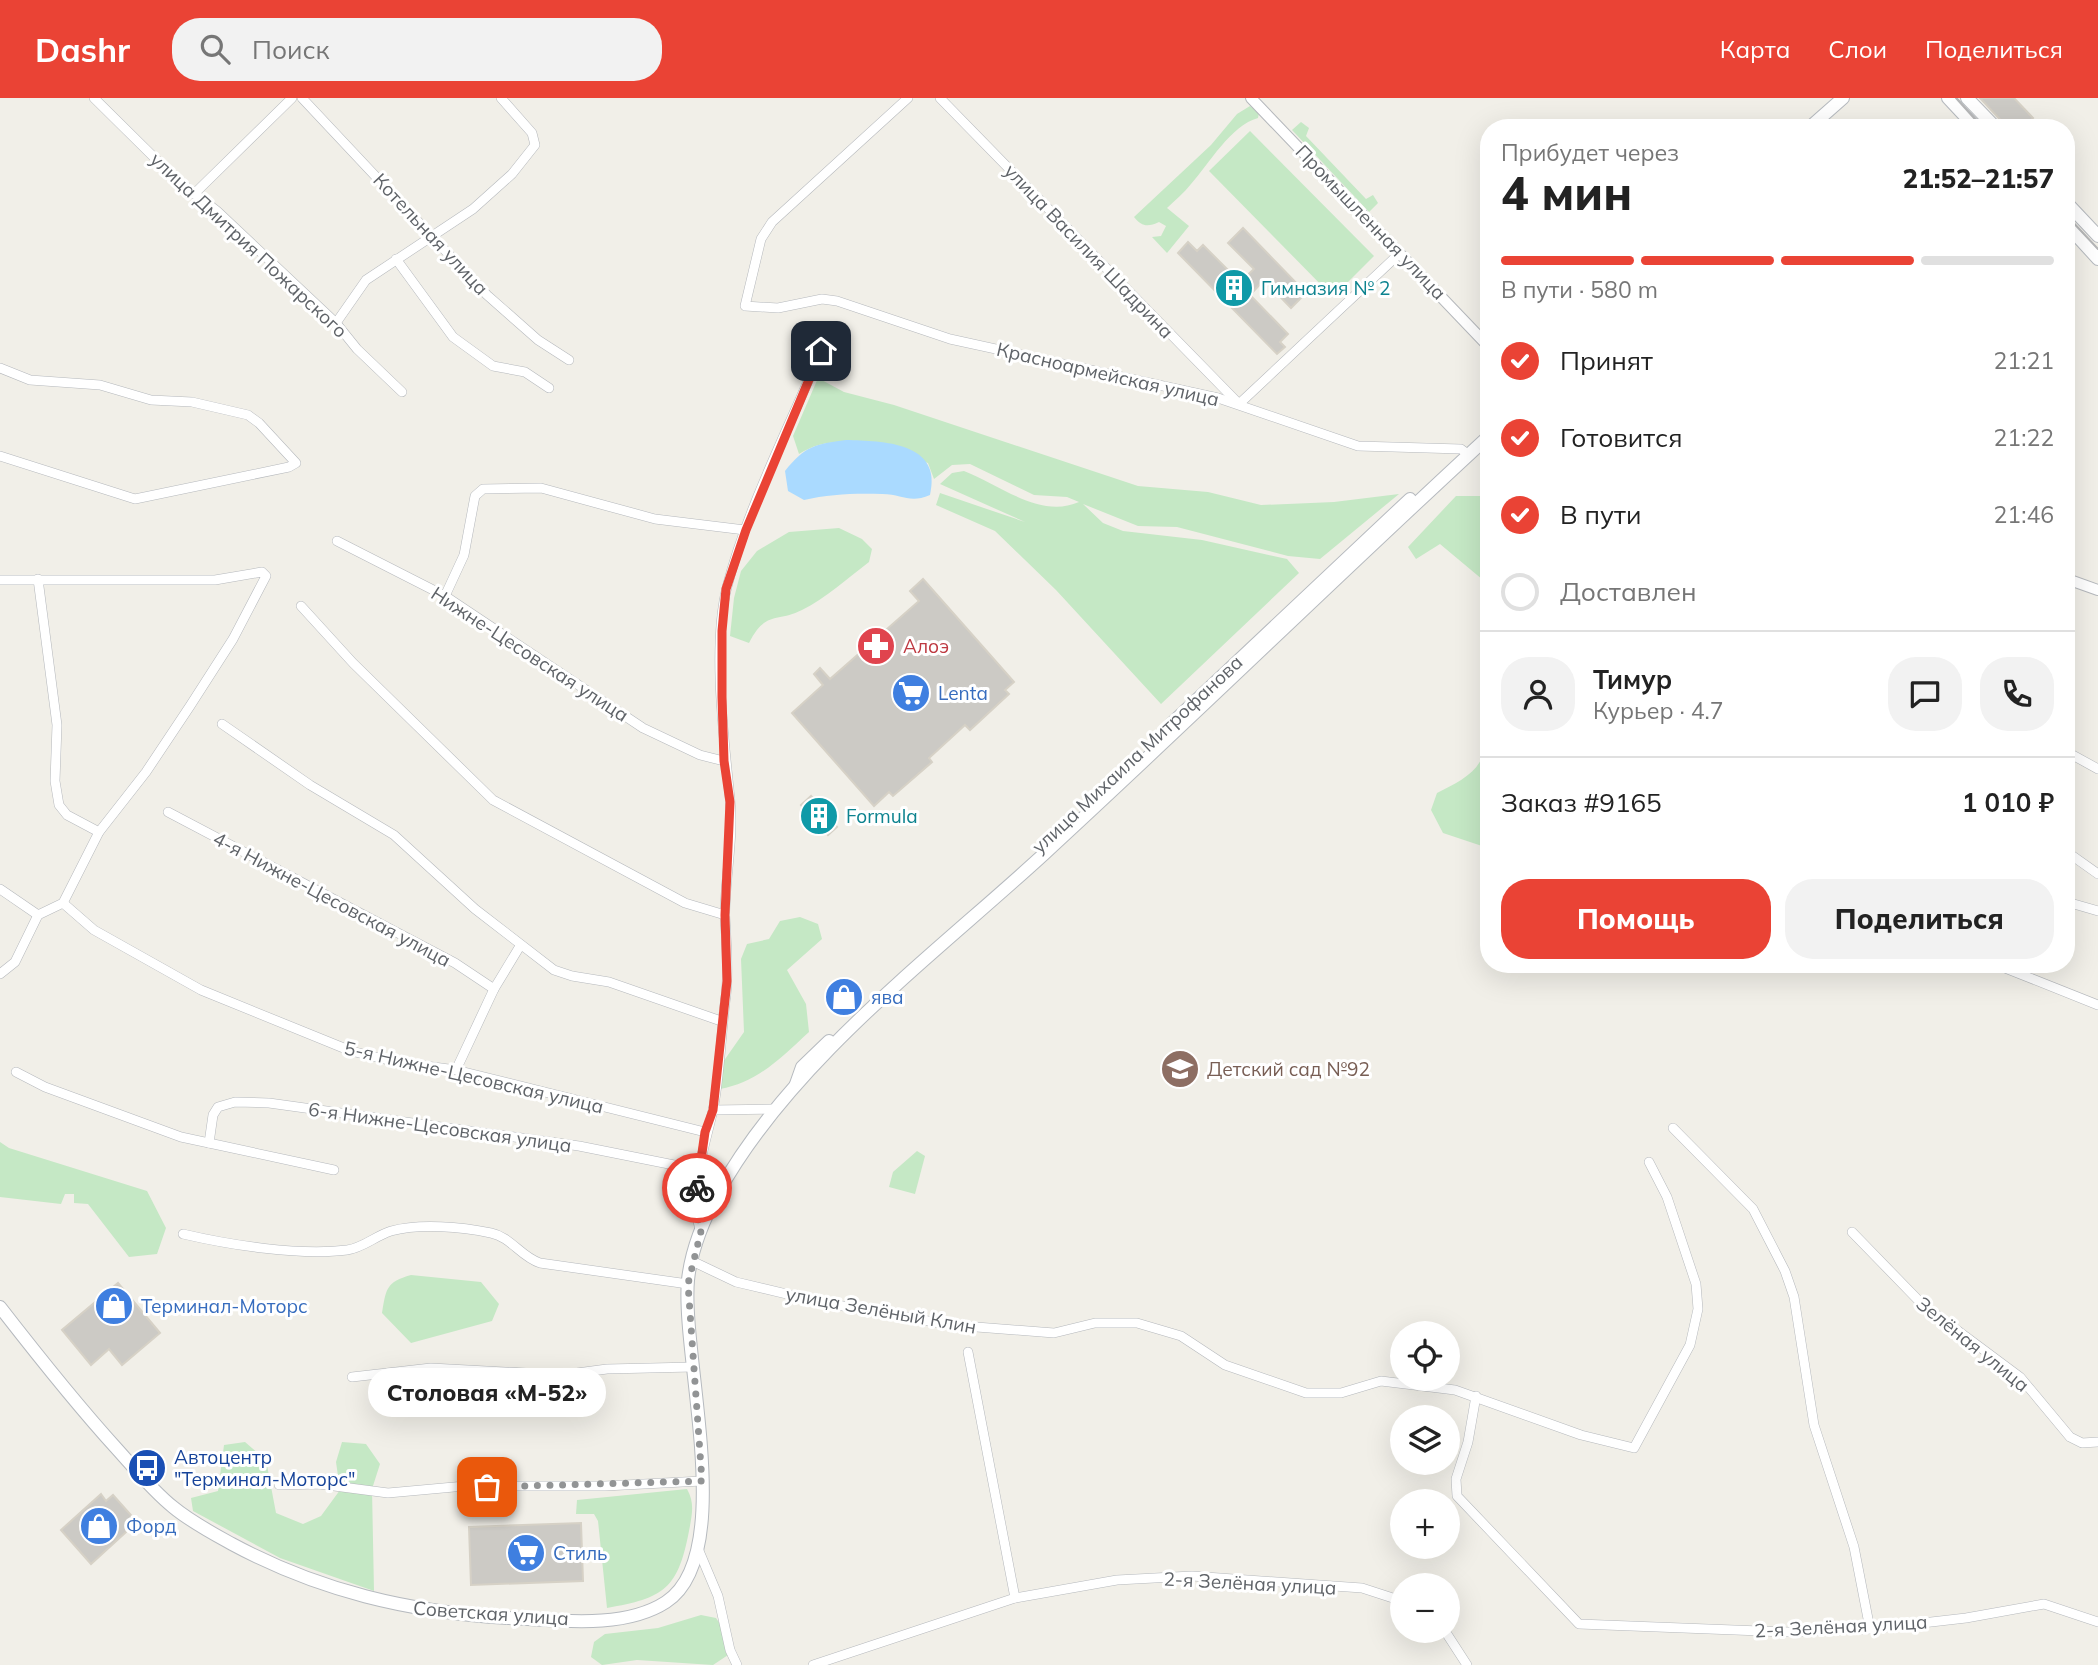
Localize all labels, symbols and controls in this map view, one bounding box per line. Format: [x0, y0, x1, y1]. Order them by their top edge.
search box [172, 18, 662, 81]
text: Dashr [35, 29, 130, 70]
icon: search [196, 30, 234, 68]
text: Поиск [252, 33, 330, 66]
text: Карта [1720, 34, 1790, 64]
text: Слои [1828, 34, 1887, 64]
text: Поделиться [1925, 34, 2063, 64]
text: Прибудет через [1501, 138, 1679, 167]
street label: Промышленная улица [1291, 139, 1451, 305]
street label: улица Дмитрия Пожарского [145, 147, 353, 343]
street label: улица Василия Шадрина [999, 159, 1179, 343]
text: 21:52–21:57 [1903, 162, 2054, 195]
text: 4 мин [1501, 164, 1632, 222]
street label: Котельная улица [368, 168, 494, 300]
building icon: Гимназия № 2 [1213, 267, 1255, 309]
text: В пути · 580 m [1501, 275, 1658, 304]
place label: Гимназия № 2 [1261, 276, 1390, 300]
pin [791, 321, 851, 381]
icon: home [802, 332, 840, 370]
street label: Красноармейская улица [994, 337, 1222, 411]
icon: check [1501, 342, 1539, 380]
text: Принят [1560, 344, 1653, 377]
text: 21:21 [1994, 346, 2054, 375]
icon: check [1501, 419, 1539, 457]
text: Готовится [1560, 421, 1683, 454]
text: 21:22 [1994, 423, 2054, 452]
icon: check [1501, 496, 1539, 534]
text: В пути [1560, 498, 1641, 531]
text: 21:46 [1994, 500, 2054, 529]
text: Доставлен [1560, 575, 1697, 608]
street label: Нижне-Цесовская улица [427, 581, 633, 727]
pharmacy icon: Алоэ [855, 625, 897, 667]
place label: Алоэ [903, 634, 949, 658]
street label: улица Михаила Митрофанова [1027, 650, 1247, 858]
button: person [1501, 657, 1575, 731]
button: chat [1888, 657, 1962, 731]
button: phone [1980, 657, 2054, 731]
text: Тимур [1593, 663, 1672, 696]
supermarket icon: Lenta [890, 672, 932, 714]
place label: Lenta [938, 681, 988, 705]
text: Курьер · 4.7 [1593, 696, 1724, 725]
text: Заказ #9165 [1501, 786, 1662, 819]
text: 1 010 ₽ [1962, 786, 2054, 819]
building icon: Formula [798, 795, 840, 837]
place label: Formula [846, 804, 918, 828]
street label: 4-я Нижне-Цесовская улица [209, 826, 455, 972]
button: Помощь [1501, 879, 1771, 959]
button: Поделиться [1785, 879, 2054, 959]
shop icon: ява [823, 976, 865, 1018]
place label: ява [871, 985, 904, 1009]
street label: 5-я Нижне-Цесовская улица [342, 1035, 606, 1119]
school or university icon: Детский сад №92 [1159, 1048, 1201, 1090]
place label: Детский сад №92 [1207, 1057, 1370, 1081]
street label: 6-я Нижне-Цесовская улица [307, 1097, 573, 1157]
courier [662, 1153, 732, 1223]
icon: bike [678, 1169, 716, 1207]
street label: улица Зелёный Клин [784, 1281, 978, 1339]
shop icon: Терминал-Моторс [93, 1285, 135, 1327]
street label: Зелёная улица [1912, 1291, 2034, 1397]
place label: Терминал-Моторс [141, 1294, 308, 1318]
map controls [1390, 1321, 1460, 1643]
button: locate [1390, 1321, 1460, 1391]
callout: Столовая «М-52» [368, 1368, 606, 1417]
text: Столовая «М-52» [387, 1378, 587, 1407]
button: layers [1390, 1405, 1460, 1475]
place label: Автоцентр "Терминал-Моторс" [174, 1445, 356, 1491]
bus stop icon: Автоцентр "Терминал-Моторс" [126, 1447, 168, 1489]
pin [457, 1457, 517, 1517]
icon: bag [468, 1468, 506, 1506]
button: + [1390, 1489, 1460, 1559]
shop icon: Форд [78, 1505, 120, 1547]
place label: Форд [126, 1514, 177, 1538]
supermarket icon: Стиль [505, 1532, 547, 1574]
place label: Стиль [553, 1541, 608, 1565]
street label: 2-я Зелёная улица [1163, 1566, 1337, 1600]
button: − [1390, 1573, 1460, 1643]
street label: Советская улица [412, 1596, 570, 1630]
street label: 2-я Зелёная улица [1754, 1609, 1928, 1643]

